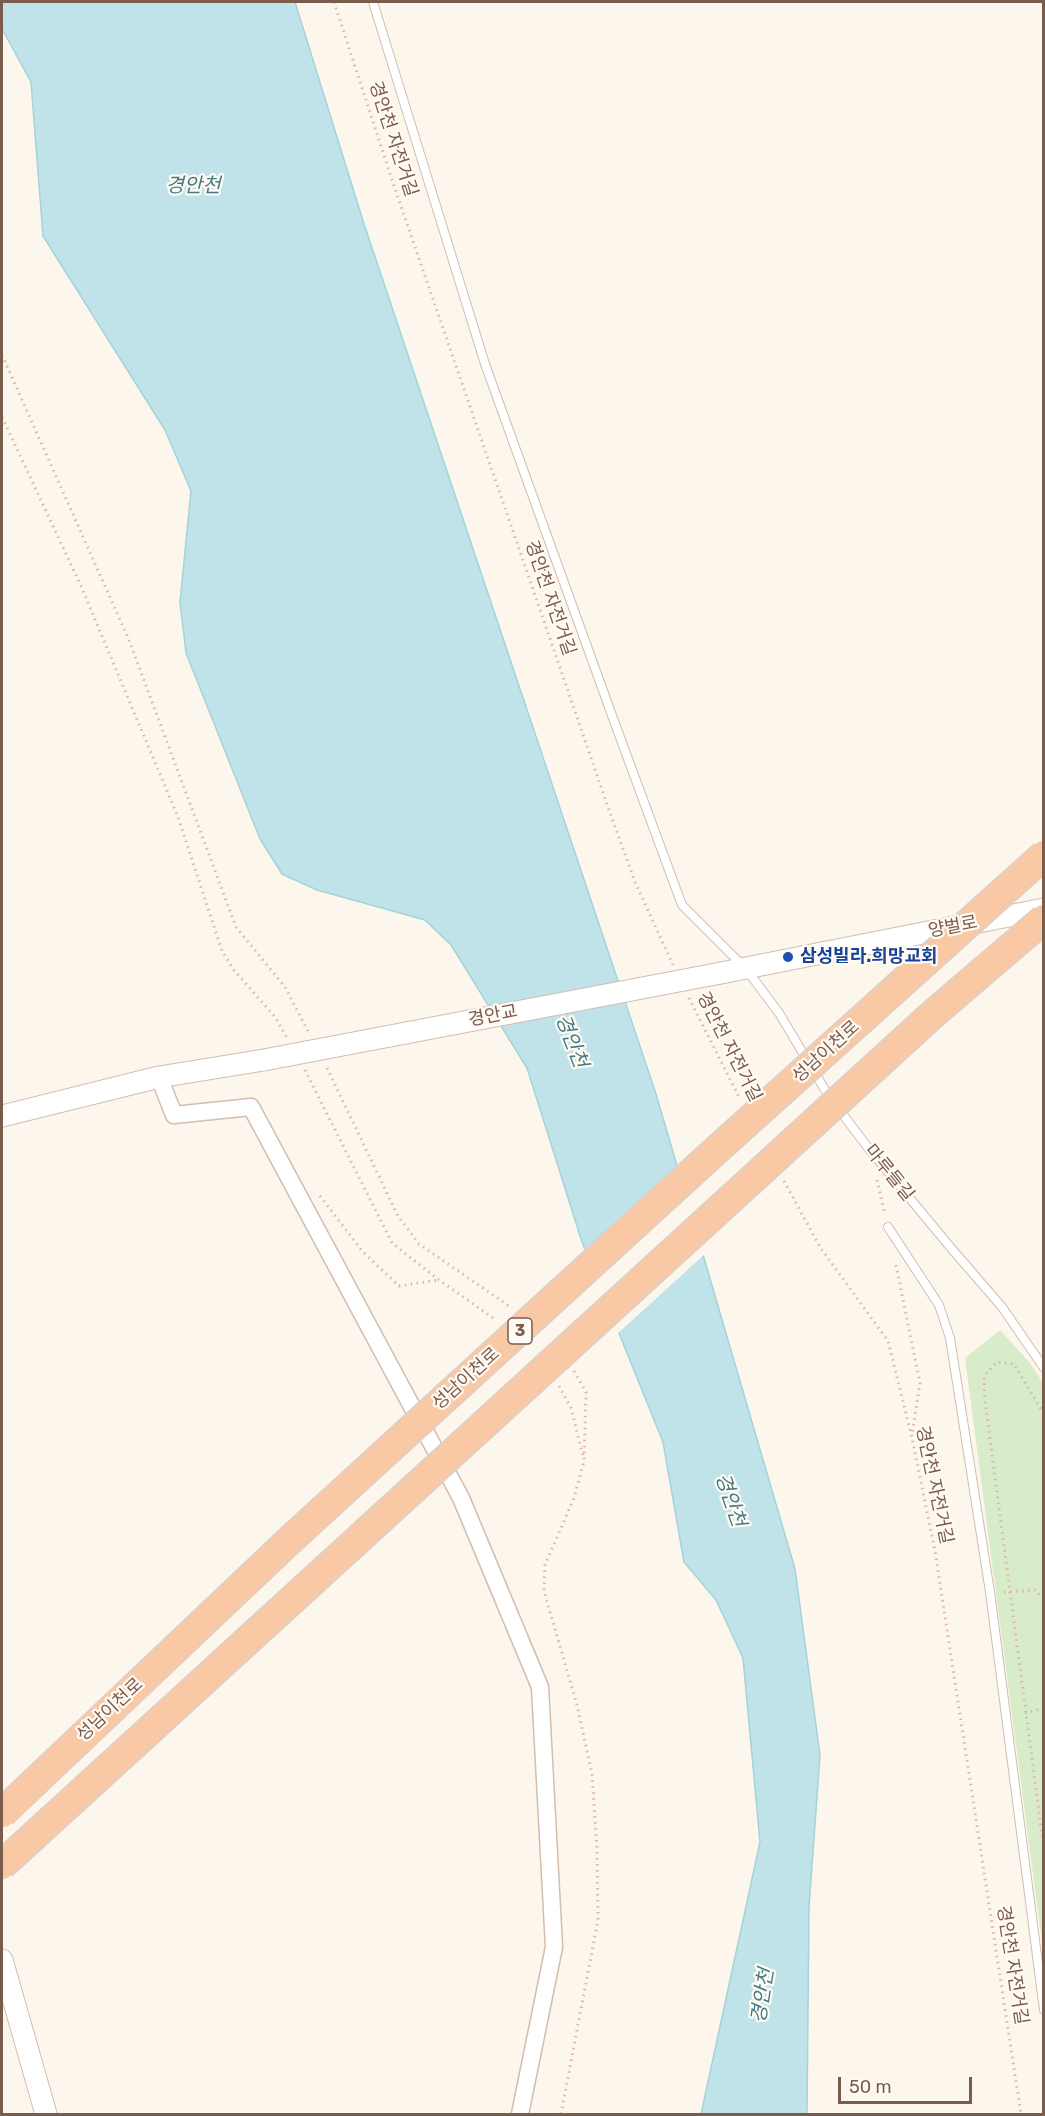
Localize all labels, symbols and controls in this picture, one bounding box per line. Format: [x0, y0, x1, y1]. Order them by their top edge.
street label: 경안천 자전거길 [364, 78, 422, 200]
water label: 경안천 [165, 174, 221, 198]
street label: 경안천 자전거길 [520, 538, 580, 658]
street label: 양벌로 [927, 912, 979, 942]
place label: 삼성빌라.희망교회 [800, 946, 938, 968]
marker: 삼성빌라.희망교회 [781, 950, 795, 964]
street label: 경안천 자전거길 [692, 988, 766, 1106]
street label: 경안교 [467, 1001, 519, 1031]
water label: 경안천 [550, 1011, 592, 1071]
street label: 성남이천로 [788, 1016, 864, 1088]
street label: 마루들길 [860, 1140, 918, 1206]
road number: 3 [508, 1318, 532, 1344]
street label: 성남이천로 [428, 1343, 504, 1415]
street label: 경안천 자전거길 [911, 1424, 957, 1546]
water label: 경안천 [710, 1470, 750, 1530]
street label: 성남이천로 [72, 1674, 148, 1746]
street label: 경안천 자전거길 [992, 1904, 1032, 2026]
water label: 경안천 [747, 1967, 779, 2025]
scale bar [841, 2065, 974, 2103]
text: 50 m [849, 2076, 892, 2098]

